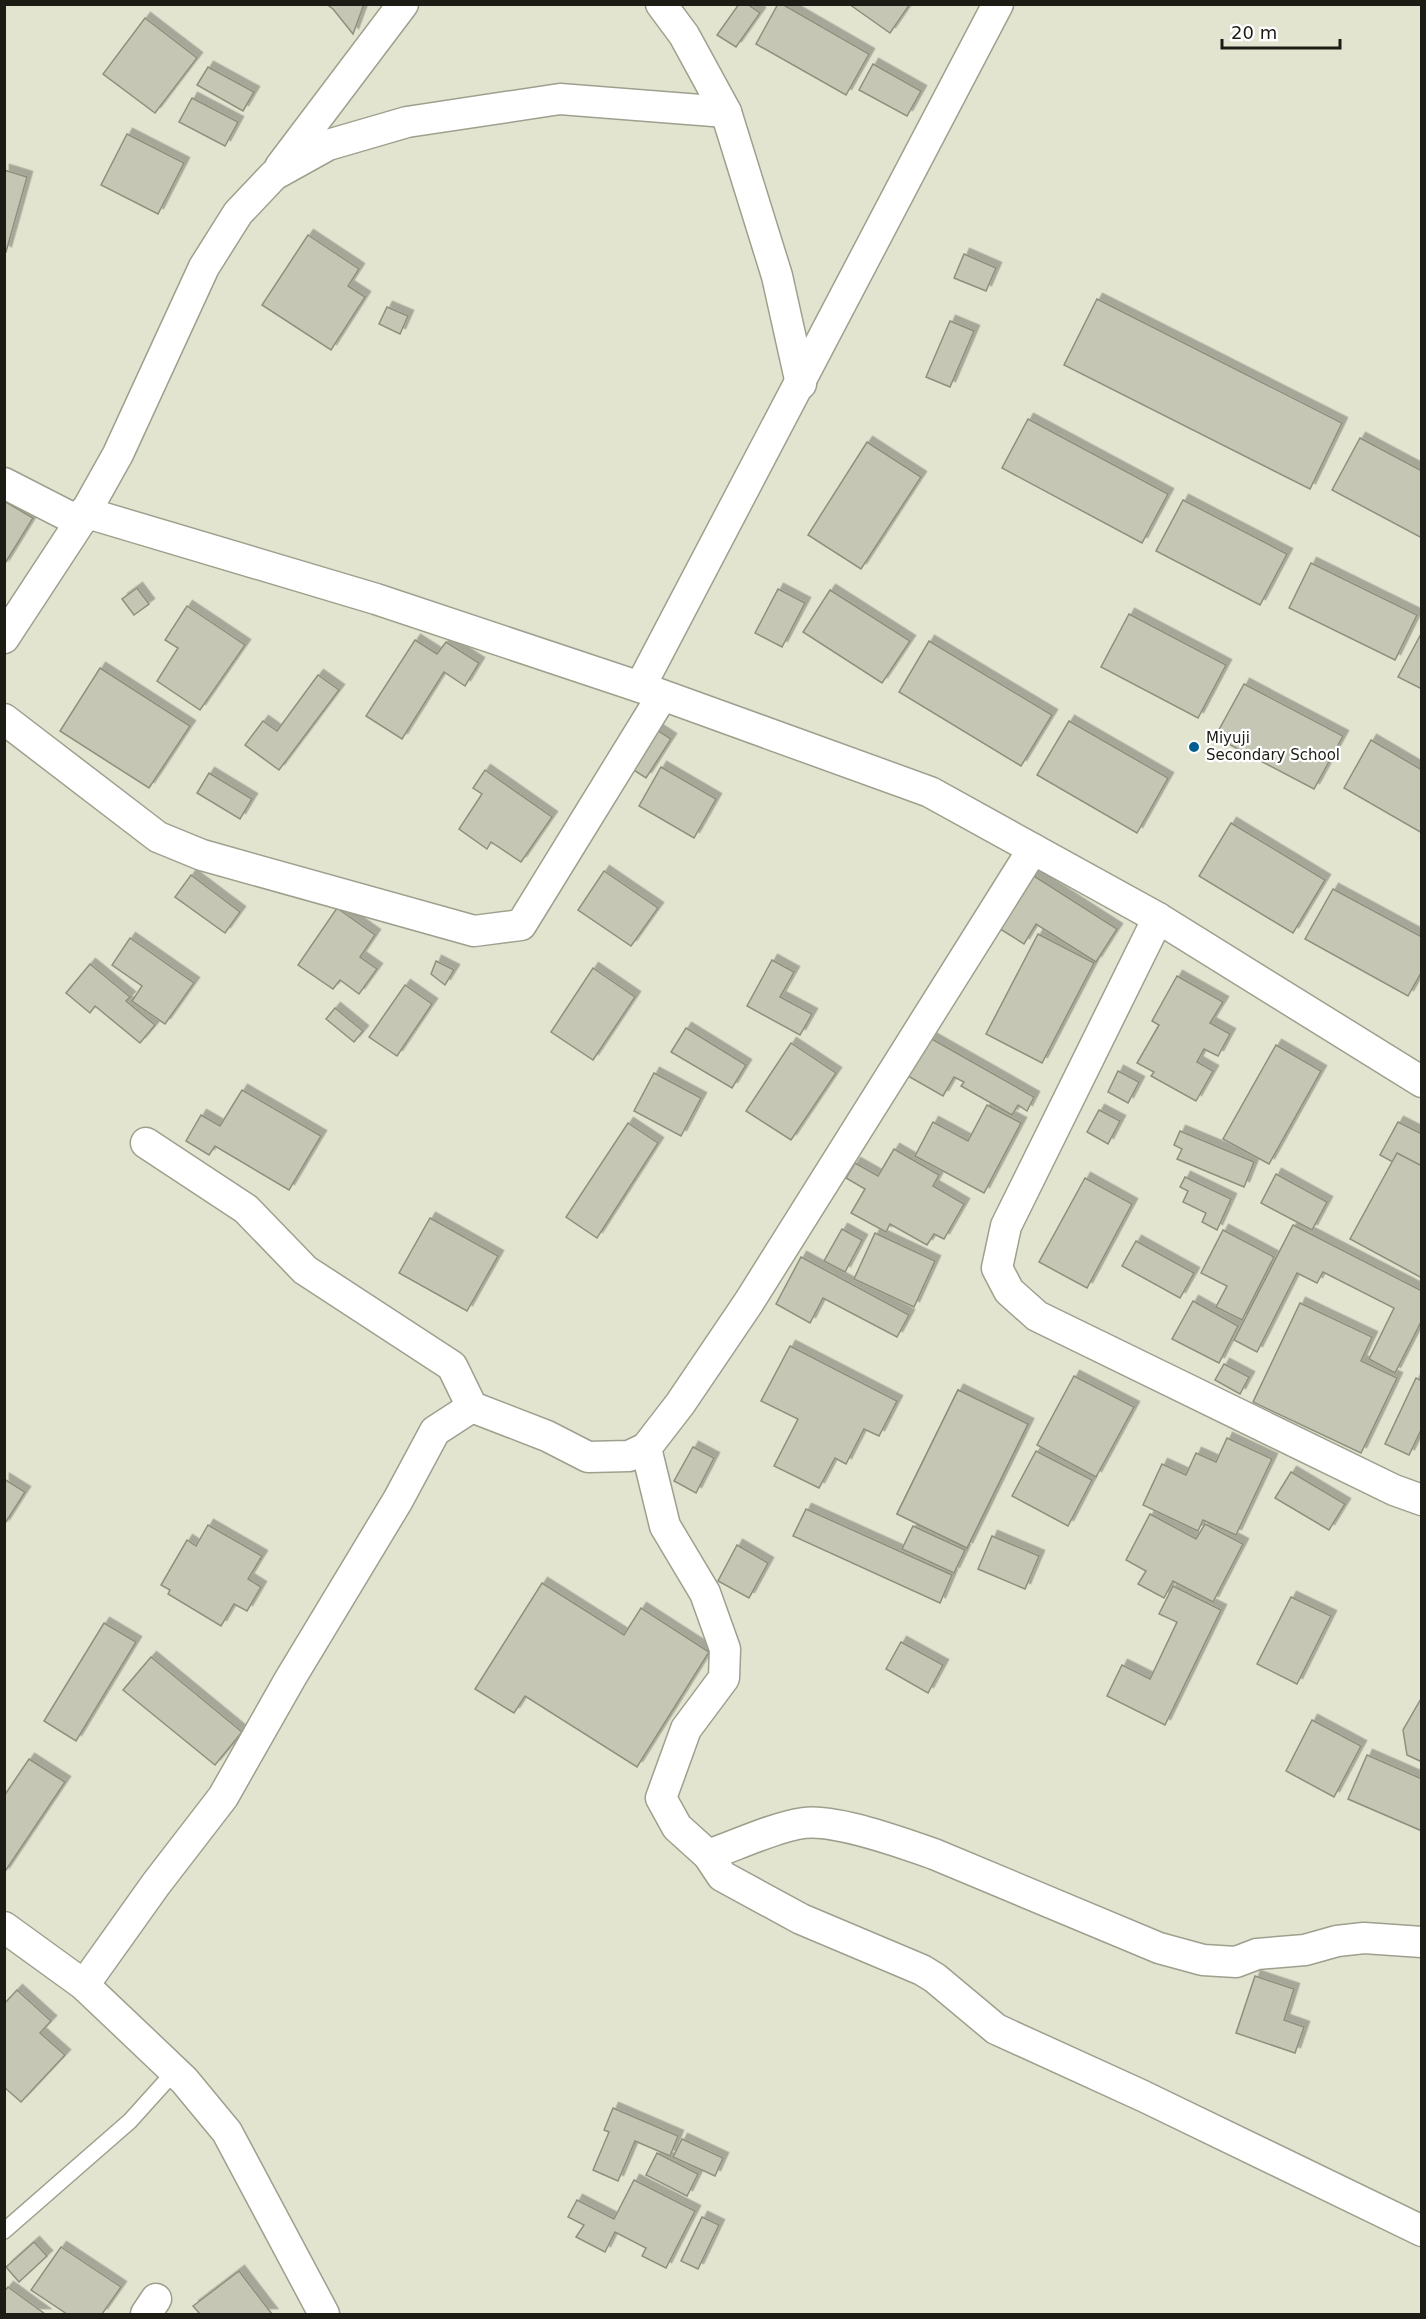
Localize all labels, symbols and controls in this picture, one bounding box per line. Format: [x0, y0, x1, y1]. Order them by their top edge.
scale bar [1222, 12, 1340, 50]
text: 20 m [1231, 22, 1277, 43]
place label: Miyuji Secondary School [1206, 729, 1340, 764]
marker: Miyuji Secondary School [1187, 740, 1201, 754]

